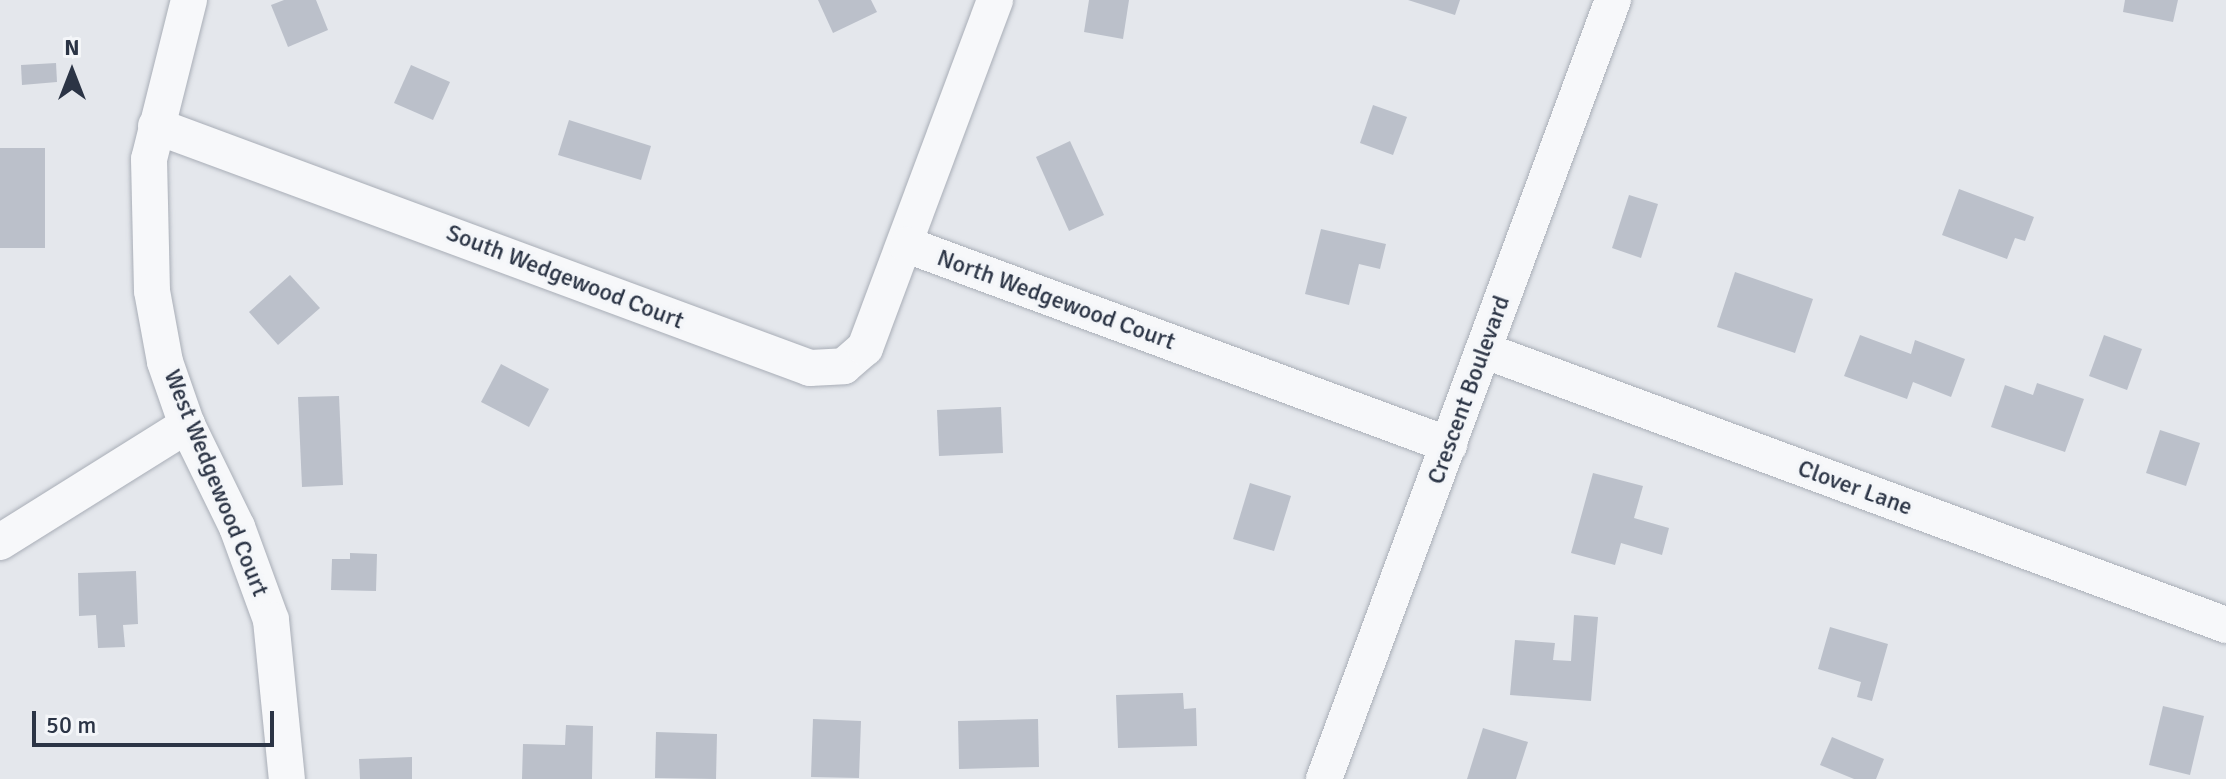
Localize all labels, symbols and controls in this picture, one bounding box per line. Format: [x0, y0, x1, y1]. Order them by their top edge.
north arrow [32, 32, 112, 112]
text: N [64, 34, 80, 61]
street label: South Wedgewood Court [442, 218, 688, 336]
street label: North Wedgewood Court [933, 244, 1179, 356]
street label: Crescent Boulevard [1422, 292, 1516, 488]
street label: West Wedgewood Court [157, 365, 275, 601]
street label: Clover Lane [1794, 454, 1916, 522]
scale bar [36, 695, 278, 745]
text: 50 m [46, 710, 96, 740]

